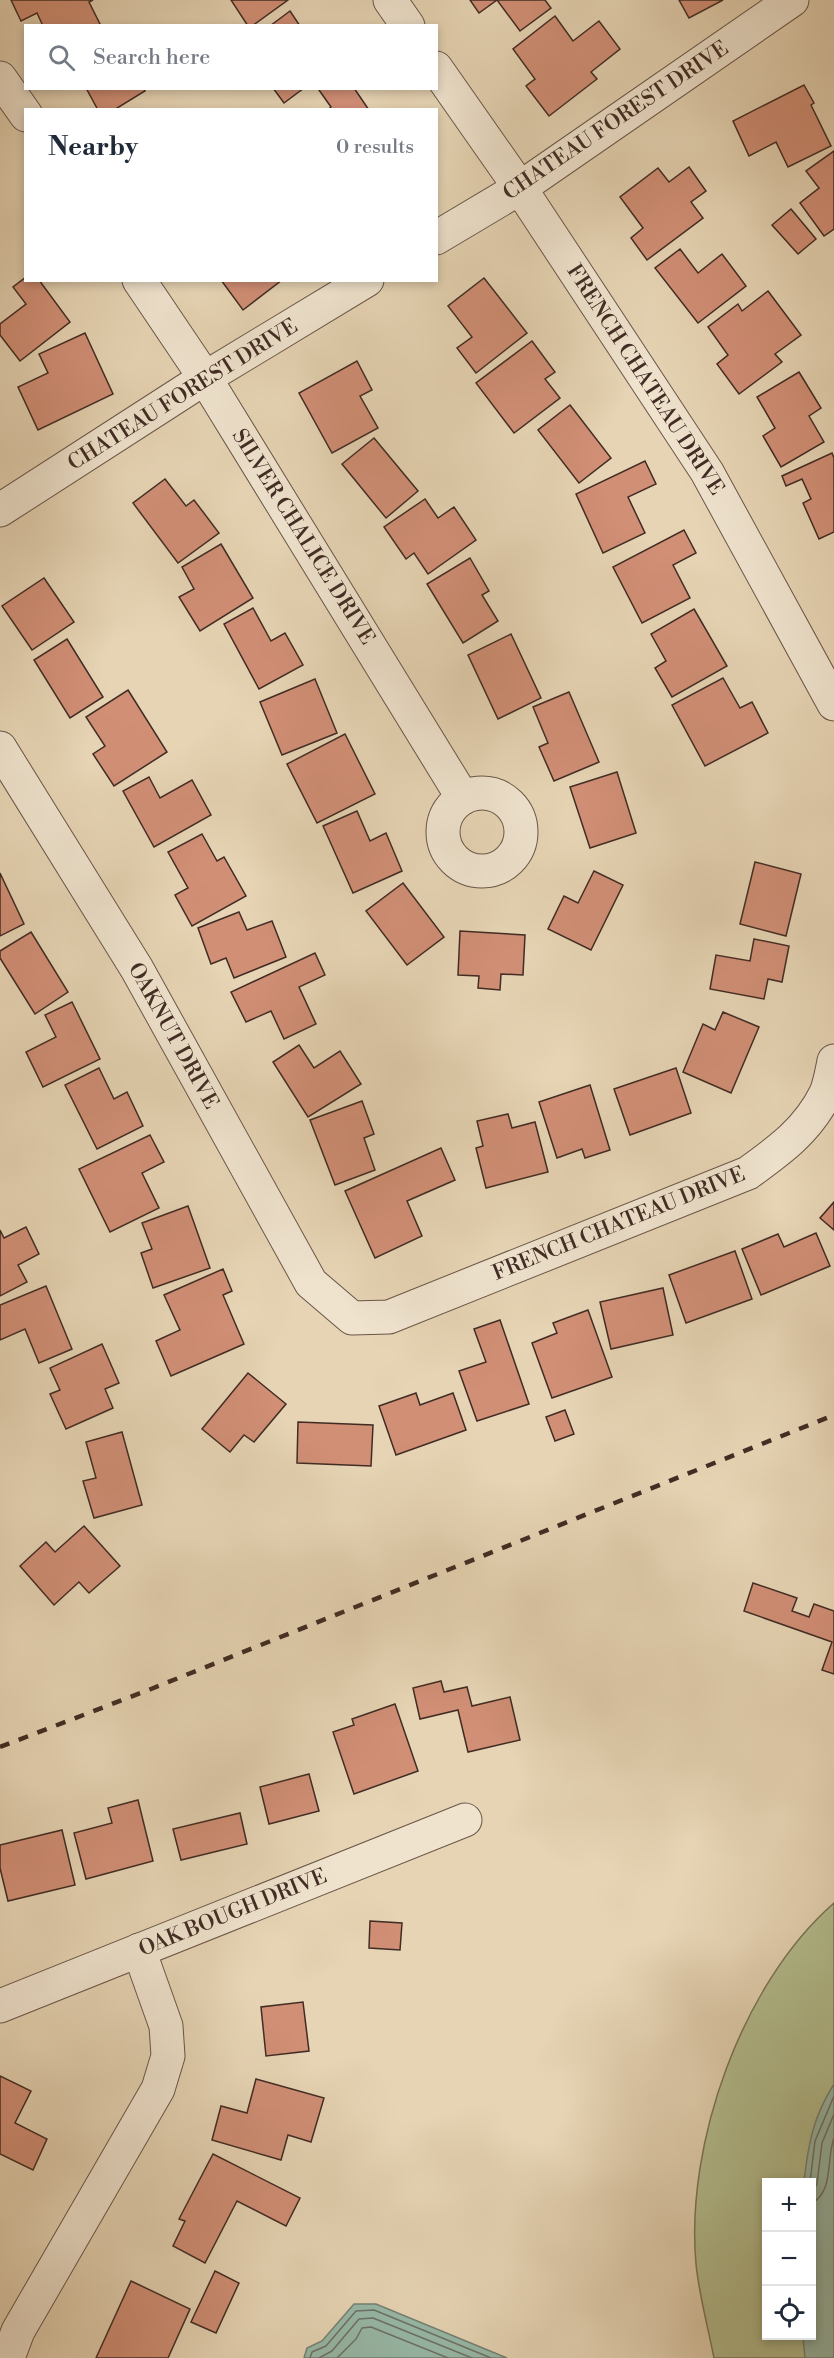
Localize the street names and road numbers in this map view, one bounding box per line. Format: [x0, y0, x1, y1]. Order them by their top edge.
street label: CHATEAU FOREST DRIVE [498, 36, 734, 206]
street label: FRENCH CHATEAU DRIVE [561, 260, 729, 500]
street label: CHATEAU FOREST DRIVE [63, 313, 303, 477]
street label: SILVER CHALICE DRIVE [226, 424, 380, 650]
street label: OAKNUT DRIVE [122, 958, 224, 1114]
street label: FRENCH CHATEAU DRIVE [489, 1161, 749, 1287]
street label: OAK BOUGH DRIVE [135, 1863, 331, 1963]

